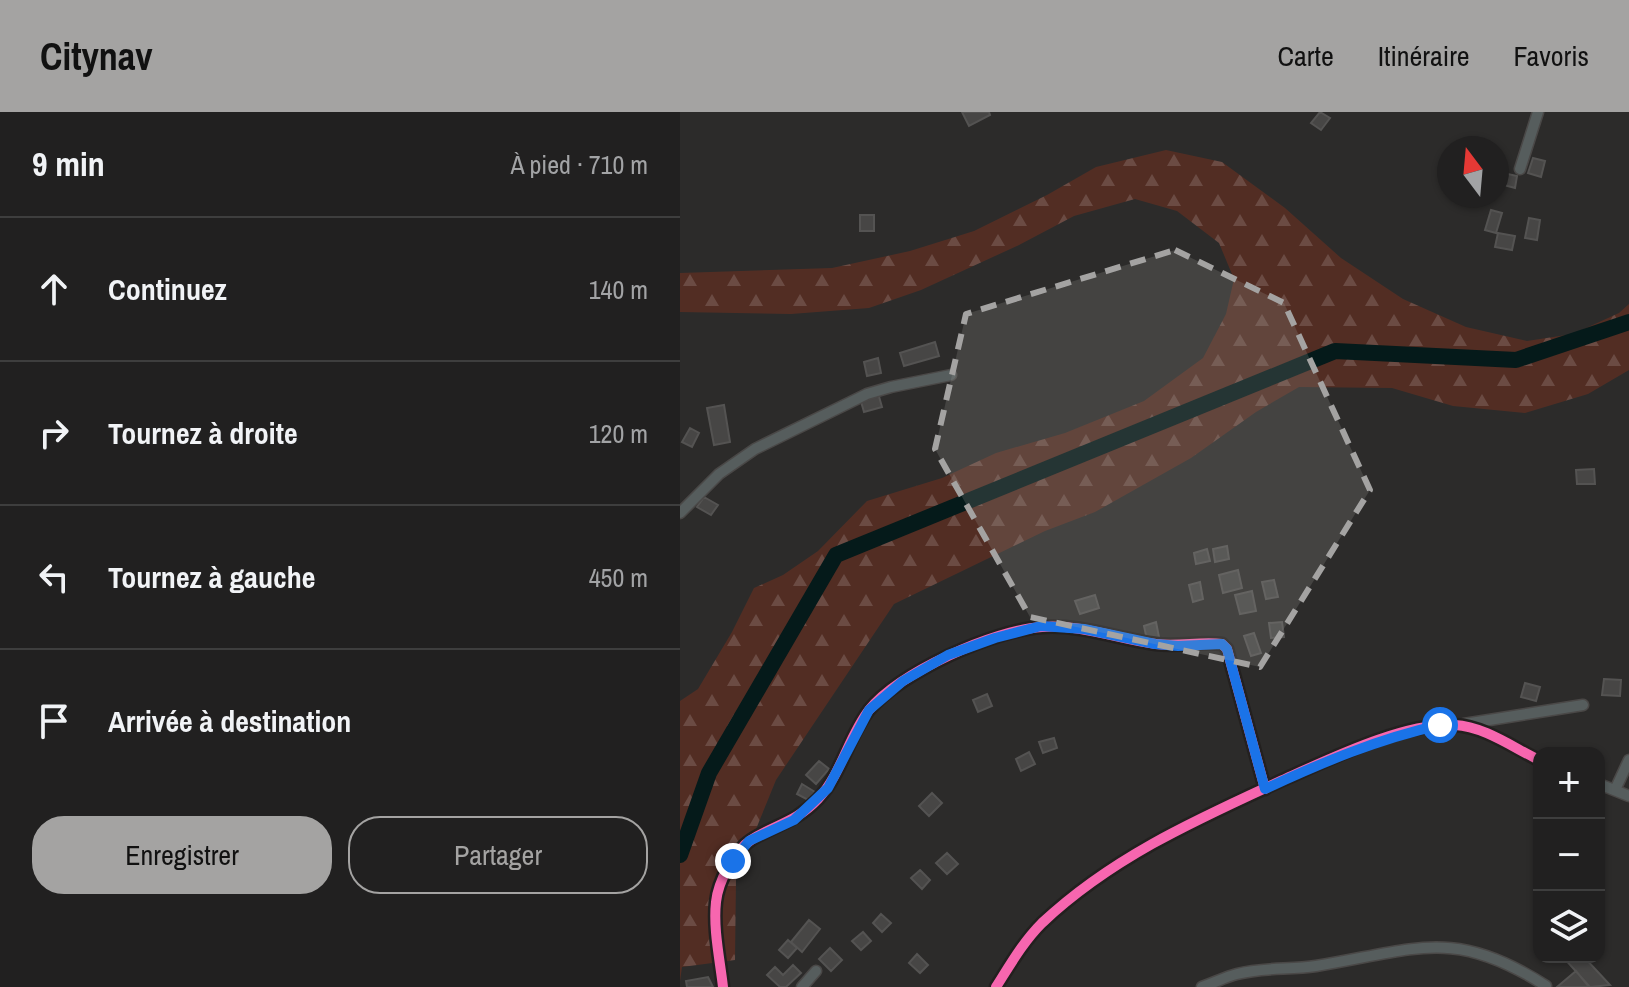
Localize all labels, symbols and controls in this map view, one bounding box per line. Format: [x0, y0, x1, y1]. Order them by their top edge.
text: Citynav [40, 31, 153, 82]
text: Carte [1278, 37, 1334, 75]
text: Itinéraire [1378, 37, 1470, 75]
text: Favoris [1514, 37, 1589, 75]
north arrow [1437, 136, 1509, 208]
text: 9 min [32, 141, 105, 187]
text: À pied · 710 m [510, 147, 648, 182]
icon: ahead [32, 267, 76, 311]
text: Continuez [108, 269, 227, 309]
text: 140 m [589, 272, 648, 307]
icon: right [32, 411, 76, 455]
text: Tournez à droite [108, 413, 298, 453]
text: 120 m [589, 416, 648, 451]
icon: left [32, 555, 76, 599]
text: Tournez à gauche [108, 557, 315, 597]
text: 450 m [589, 560, 648, 595]
icon: arrive [32, 699, 76, 743]
text: Arrivée à destination [108, 701, 351, 741]
route start [1422, 707, 1458, 743]
map controls [1533, 747, 1605, 963]
button: + [1533, 747, 1605, 819]
button: Enregistrer [32, 816, 332, 894]
button: Partager [348, 816, 648, 894]
button: − [1533, 819, 1605, 891]
route end [715, 843, 751, 879]
button: layers [1533, 891, 1605, 963]

